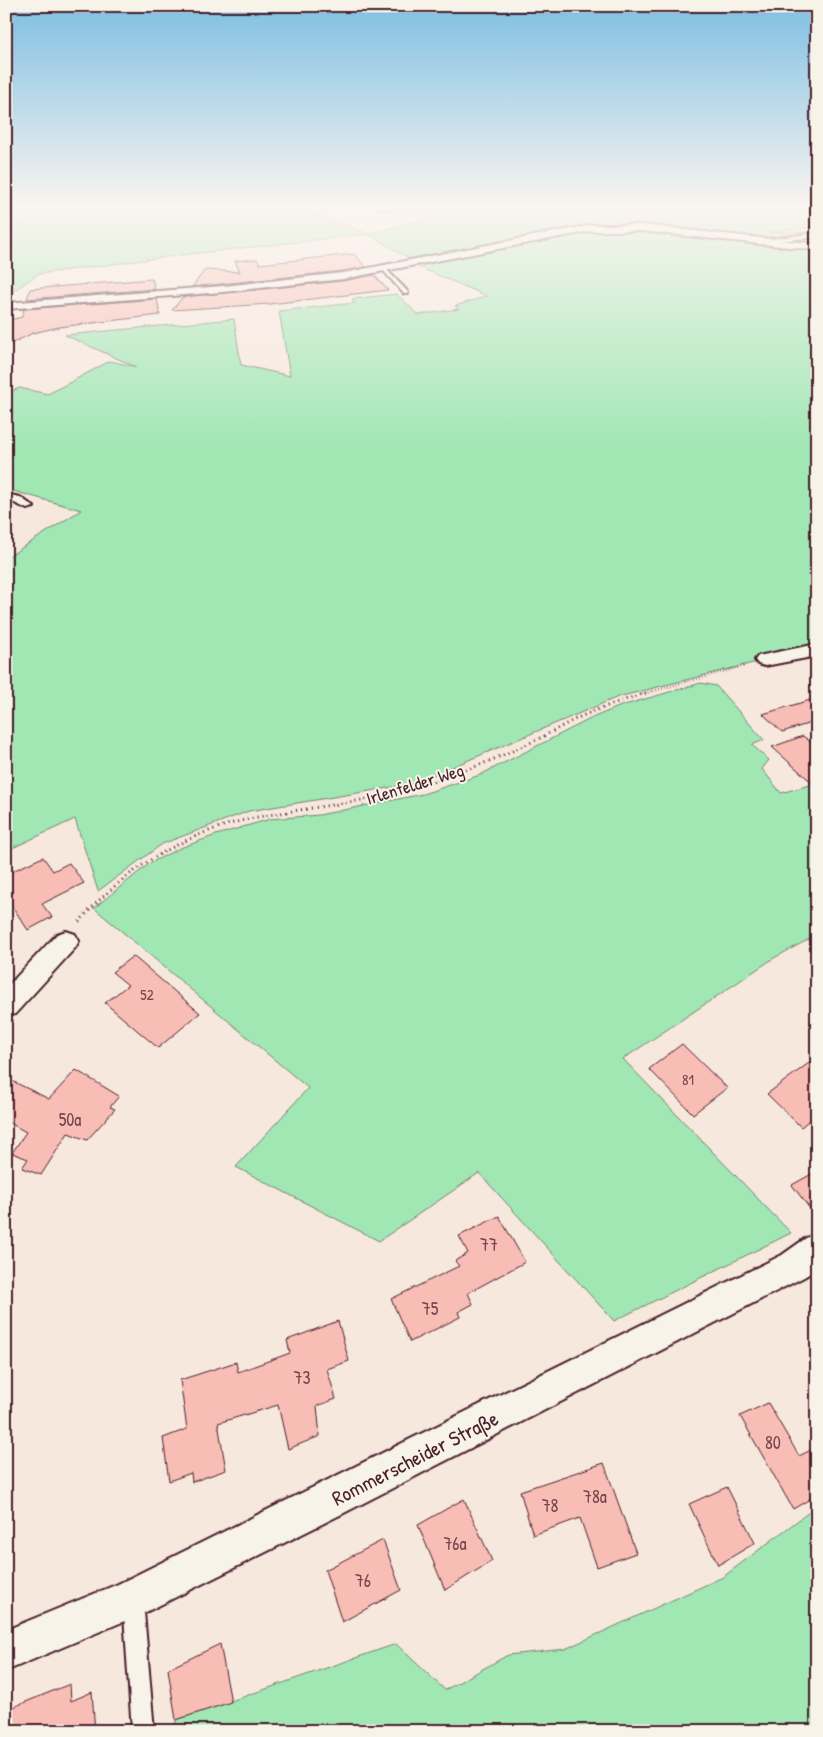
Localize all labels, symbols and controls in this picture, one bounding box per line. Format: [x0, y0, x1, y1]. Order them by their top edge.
street label: Irlenfelder Weg [363, 757, 467, 811]
house number: 52 [140, 984, 154, 1005]
house number: 81 [682, 1069, 694, 1090]
house number: 50a [59, 1107, 81, 1132]
house number: 77 [480, 1232, 498, 1257]
house number: 75 [422, 1296, 439, 1321]
house number: 73 [294, 1365, 310, 1390]
street label: Rommerscheider Straße [327, 1403, 503, 1513]
house number: 80 [765, 1430, 781, 1455]
house number: 78a [583, 1484, 607, 1509]
house number: 78 [542, 1493, 559, 1518]
house number: 76a [443, 1531, 467, 1556]
house number: 76 [355, 1568, 371, 1593]

